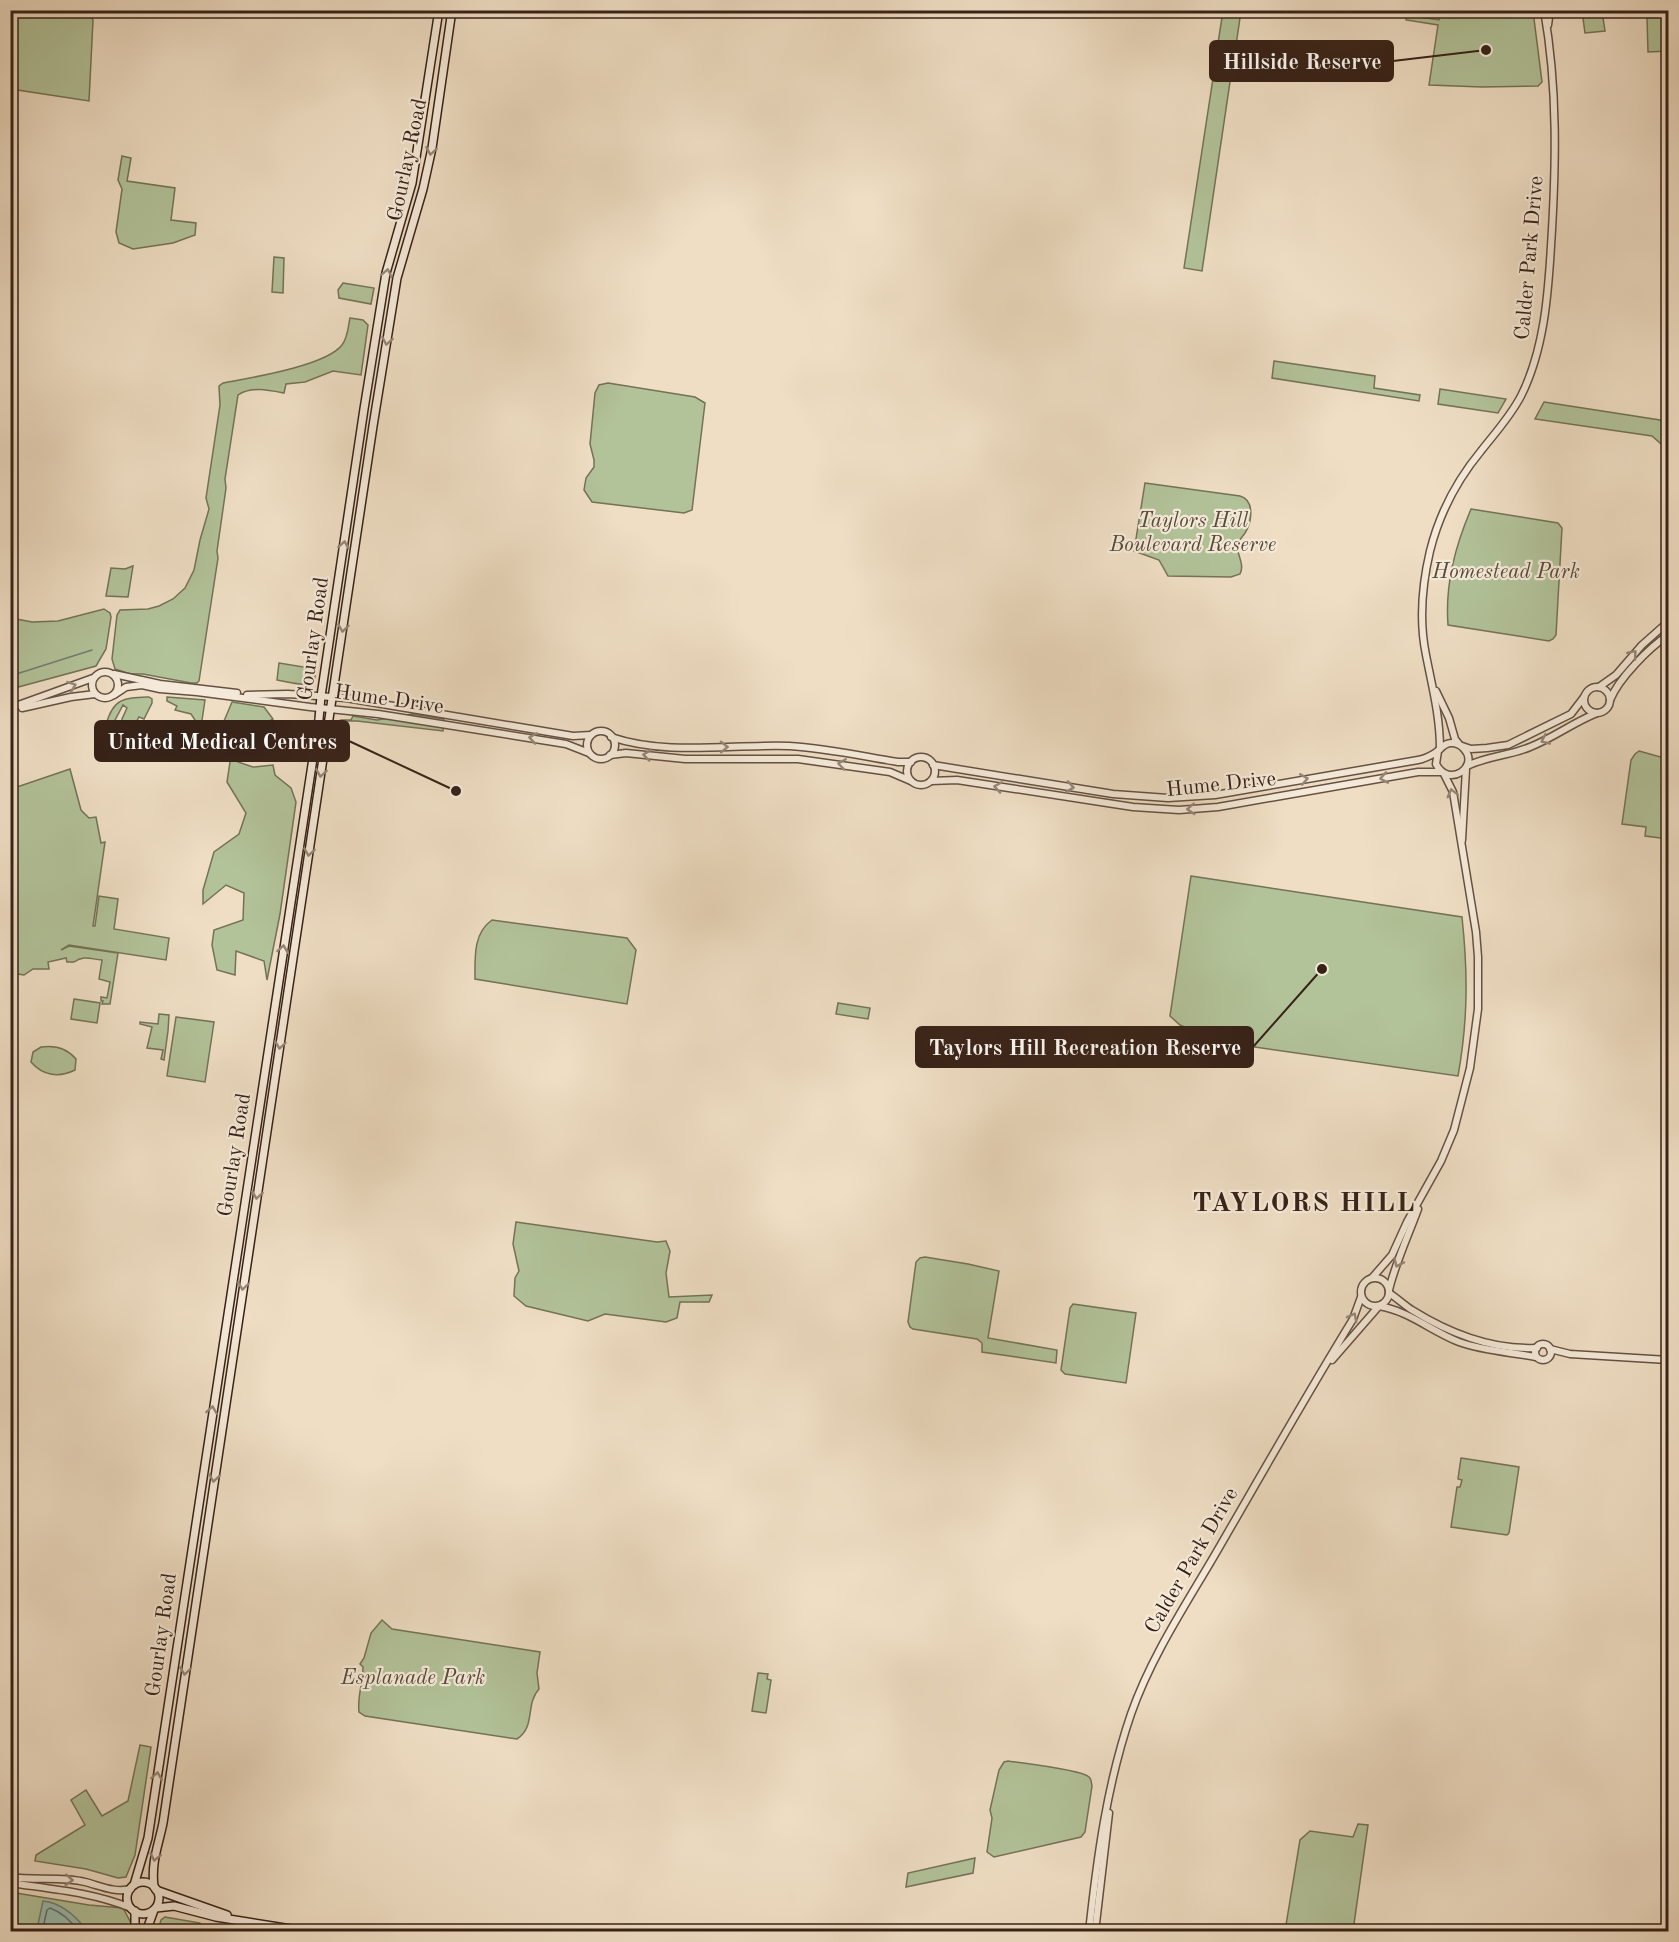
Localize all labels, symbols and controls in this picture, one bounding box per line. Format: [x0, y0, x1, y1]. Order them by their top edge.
callout: Hillside Reserve [1210, 41, 1393, 81]
text: Hillside Reserve [1222, 52, 1382, 74]
street label: Gourlay Road [385, 97, 431, 223]
one-way arrow [425, 146, 438, 156]
street label: Calder Park Drive [1512, 175, 1548, 341]
one-way arrow [379, 269, 392, 279]
one-way arrow [381, 336, 394, 346]
park label: Taylors Hill Boulevard Reserve [1109, 511, 1276, 556]
one-way arrow [337, 540, 350, 550]
park label: Homestead Park [1431, 562, 1580, 583]
street label: Gourlay Road [295, 576, 333, 702]
one-way arrow [337, 623, 349, 633]
one-way arrow [1626, 650, 1637, 661]
one-way arrow [66, 681, 77, 693]
street label: Hume Drive [333, 682, 445, 718]
callout: United Medical Centres [95, 721, 349, 761]
text: United Medical Centres [107, 732, 337, 754]
one-way arrow [528, 733, 538, 745]
one-way arrow [1541, 733, 1552, 745]
one-way arrow [720, 741, 729, 753]
one-way arrow [643, 749, 652, 762]
one-way arrow [837, 758, 846, 770]
one-way arrow [316, 768, 328, 777]
street label: Hume Drive [1165, 769, 1277, 801]
one-way arrow [1379, 771, 1388, 783]
one-way arrow [1300, 774, 1309, 786]
one-way arrow [993, 781, 1003, 794]
one-way arrow [1065, 781, 1074, 793]
one-way arrow [1446, 788, 1459, 798]
one-way arrow [1187, 802, 1196, 815]
one-way arrow [304, 847, 316, 857]
one-way arrow [276, 945, 288, 954]
callout: Taylors Hill Recreation Reserve [916, 1027, 1253, 1067]
text: Taylors Hill Recreation Reserve [929, 1038, 1241, 1060]
one-way arrow [274, 1040, 286, 1050]
street label: Gourlay Road [215, 1092, 255, 1218]
one-way arrow [251, 1190, 264, 1200]
district label: TAYLORS HILL [1192, 1190, 1416, 1217]
one-way arrow [1393, 1256, 1405, 1267]
one-way arrow [238, 1281, 250, 1290]
one-way arrow [1346, 1312, 1358, 1323]
one-way arrow [206, 1405, 218, 1415]
one-way arrow [209, 1474, 221, 1483]
street label: Calder Park Drive [1142, 1484, 1242, 1638]
street label: Gourlay Road [143, 1572, 181, 1698]
one-way arrow [179, 1667, 191, 1676]
park label: Esplanade Park [340, 1668, 485, 1689]
one-way arrow [151, 1772, 163, 1781]
one-way arrow [149, 1852, 162, 1862]
one-way arrow [64, 1873, 73, 1886]

